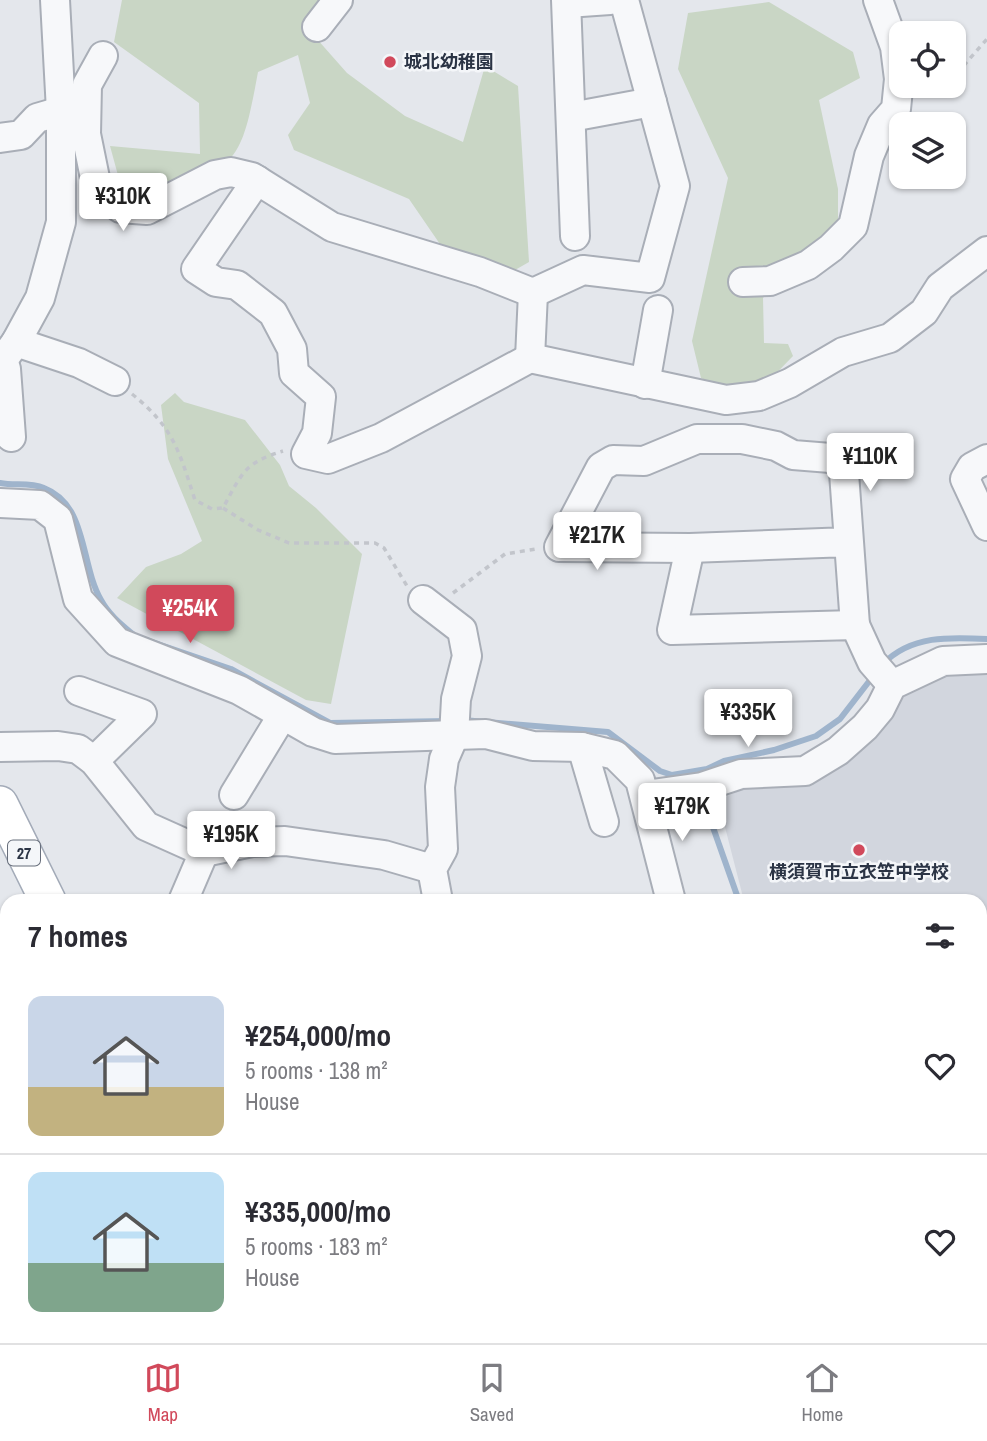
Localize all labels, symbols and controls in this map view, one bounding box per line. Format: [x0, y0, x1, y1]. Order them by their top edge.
map controls [889, 21, 966, 189]
button: locate [889, 21, 966, 98]
place label: 城北幼稚園 [404, 49, 494, 74]
marker: 城北幼稚園 [382, 54, 398, 70]
button: layers [889, 112, 966, 189]
pin: ¥310K [74, 174, 172, 233]
text: ¥310K [95, 180, 151, 211]
pin: ¥110K [821, 434, 919, 493]
text: ¥110K [843, 440, 897, 471]
pin: ¥217K [548, 512, 646, 572]
text: ¥217K [569, 519, 625, 550]
pin: ¥254K [141, 586, 239, 645]
text: ¥254K [162, 592, 218, 623]
pin: ¥335K [699, 690, 797, 749]
text: ¥335K [720, 696, 776, 727]
pin: ¥179K [633, 784, 731, 843]
text: ¥179K [654, 790, 710, 821]
pin: ¥195K [182, 812, 280, 871]
text: ¥195K [203, 818, 259, 849]
road number: 27 [8, 840, 40, 866]
marker: 横須賀市立衣笠中学校 [851, 842, 867, 858]
place label: 横須賀市立衣笠中学校 [769, 859, 949, 884]
text: 7 homes [28, 916, 128, 956]
icon: filters [921, 917, 959, 955]
text: ¥254,000/mo [245, 1015, 391, 1055]
icon: home [84, 1024, 168, 1108]
icon: heart [921, 1047, 959, 1085]
text: 5 rooms · 138 m² [245, 1055, 388, 1086]
text: House [245, 1086, 300, 1117]
text: ¥335,000/mo [245, 1191, 391, 1231]
icon: home [84, 1200, 168, 1284]
icon: heart [921, 1223, 959, 1261]
text: 5 rooms · 183 m² [245, 1231, 388, 1262]
text: House [245, 1262, 300, 1293]
tab: Map [144, 1359, 182, 1427]
tab: Saved [470, 1359, 514, 1427]
tab: Home [802, 1359, 843, 1427]

